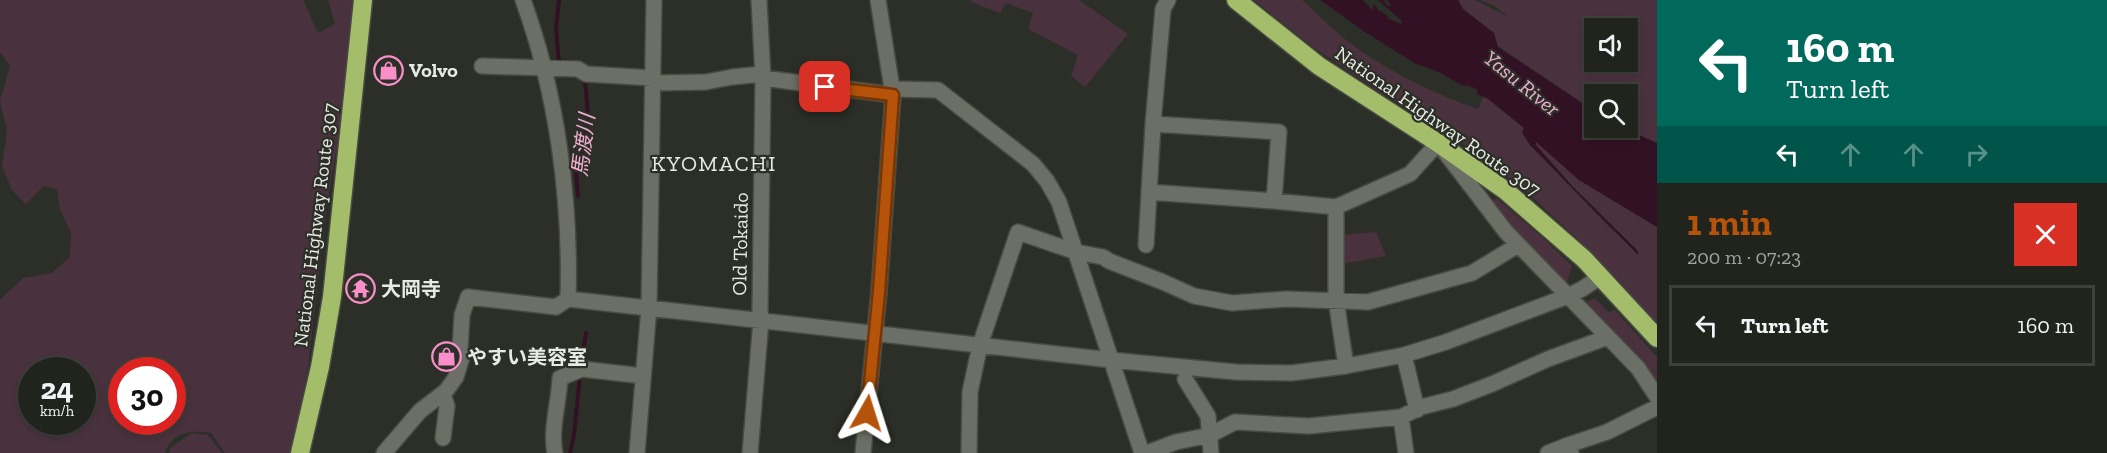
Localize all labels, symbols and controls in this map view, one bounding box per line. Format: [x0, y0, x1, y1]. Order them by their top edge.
map controls [1584, 18, 1638, 138]
button: sound [1584, 18, 1638, 72]
text: 160 m [1786, 22, 1894, 73]
icon: left [1687, 24, 1765, 102]
street label: National Highway Route 307 [1331, 41, 1546, 201]
water label: Yasu River [1479, 45, 1565, 122]
shop icon: Volvo [372, 54, 404, 86]
place label: Volvo [409, 58, 458, 82]
pin [799, 61, 850, 112]
icon: arrive [808, 70, 841, 103]
text: Turn left [1786, 73, 1889, 105]
button: search [1584, 84, 1638, 138]
street label: National Highway Route 307 [288, 101, 342, 348]
water label: 馬渡川 [567, 110, 599, 178]
icon: left [1771, 138, 1804, 171]
icon: ahead [1834, 138, 1867, 171]
icon: ahead [1897, 138, 1930, 171]
icon: right [1960, 138, 1993, 171]
district label: KYOMACHI [651, 150, 777, 177]
street label: Old Tokaido [727, 192, 753, 296]
text: 1 min [1687, 201, 1772, 244]
button: close [2014, 203, 2077, 266]
text: 200 m · 07:23 [1687, 245, 1801, 269]
temple icon: 大岡寺 [344, 273, 376, 305]
place label: 大岡寺 [381, 277, 441, 301]
icon: left [1690, 309, 1723, 342]
text: Turn left [1741, 312, 1828, 339]
text: 160 m [2017, 312, 2074, 339]
shop icon: やすい美容室 [430, 341, 462, 373]
place label: やすい美容室 [467, 345, 587, 369]
speed limit sign: 30 [108, 357, 186, 435]
text: 24 [40, 371, 74, 407]
position arrow [835, 381, 899, 445]
text: km/h [40, 402, 74, 420]

